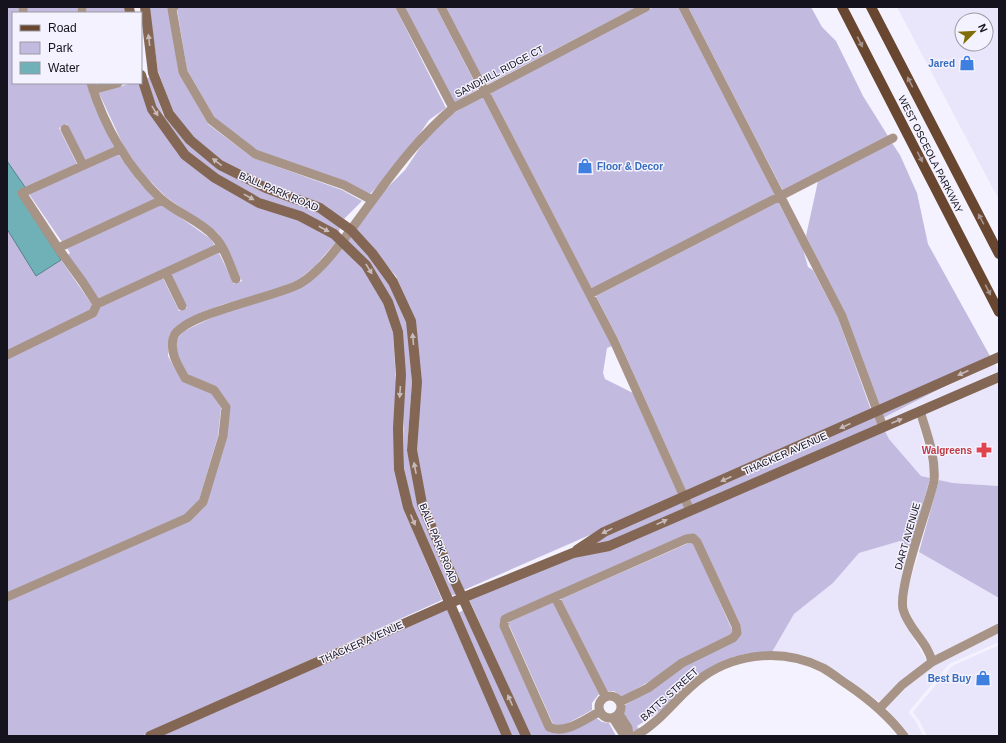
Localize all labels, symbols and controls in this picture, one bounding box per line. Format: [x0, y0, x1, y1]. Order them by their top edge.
legend [12, 12, 142, 84]
north arrow [954, 12, 994, 52]
text: Road [48, 21, 77, 35]
text: N [976, 22, 990, 34]
one-way arrow [146, 34, 152, 46]
one-way arrow [857, 36, 863, 47]
text: Park [48, 41, 74, 55]
street label: SANDHILL RIDGE CT [453, 43, 546, 100]
shop icon: Jared [958, 54, 976, 72]
place label: Jared [928, 58, 955, 69]
text: Water [48, 61, 80, 75]
one-way arrow [907, 76, 913, 88]
street label: WEST OSCEOLA PARKWAY [896, 94, 965, 215]
one-way arrow [151, 106, 158, 117]
one-way arrow [916, 152, 923, 163]
shop icon: Floor & Decor [576, 157, 594, 175]
one-way arrow [211, 158, 222, 166]
place label: Floor & Decor [597, 161, 663, 172]
street label: BALL PARK ROAD [238, 170, 320, 213]
one-way arrow [243, 194, 255, 200]
one-way arrow [978, 213, 984, 225]
one-way arrow [318, 226, 329, 232]
one-way arrow [365, 263, 372, 275]
one-way arrow [984, 284, 991, 296]
one-way arrow [410, 333, 416, 345]
one-way arrow [958, 370, 969, 376]
one-way arrow [397, 386, 403, 399]
one-way arrow [892, 418, 903, 424]
one-way arrow [839, 423, 850, 429]
street label: THACKER AVENUE [742, 430, 829, 477]
pharmacy icon: Walgreens [975, 441, 993, 459]
place label: Walgreens [922, 445, 972, 456]
one-way arrow [412, 462, 418, 474]
one-way arrow [720, 476, 732, 482]
street label: DART AVENUE [893, 501, 922, 571]
street label: BALL PARK ROAD [418, 502, 460, 585]
one-way arrow [411, 515, 417, 527]
one-way arrow [657, 519, 669, 525]
one-way arrow [601, 528, 613, 534]
street label: THACKER AVENUE [318, 619, 405, 666]
street label: BATTS STREET [638, 666, 700, 723]
shop icon: Best Buy [974, 669, 992, 687]
place label: Best Buy [928, 673, 971, 684]
one-way arrow [507, 695, 513, 706]

